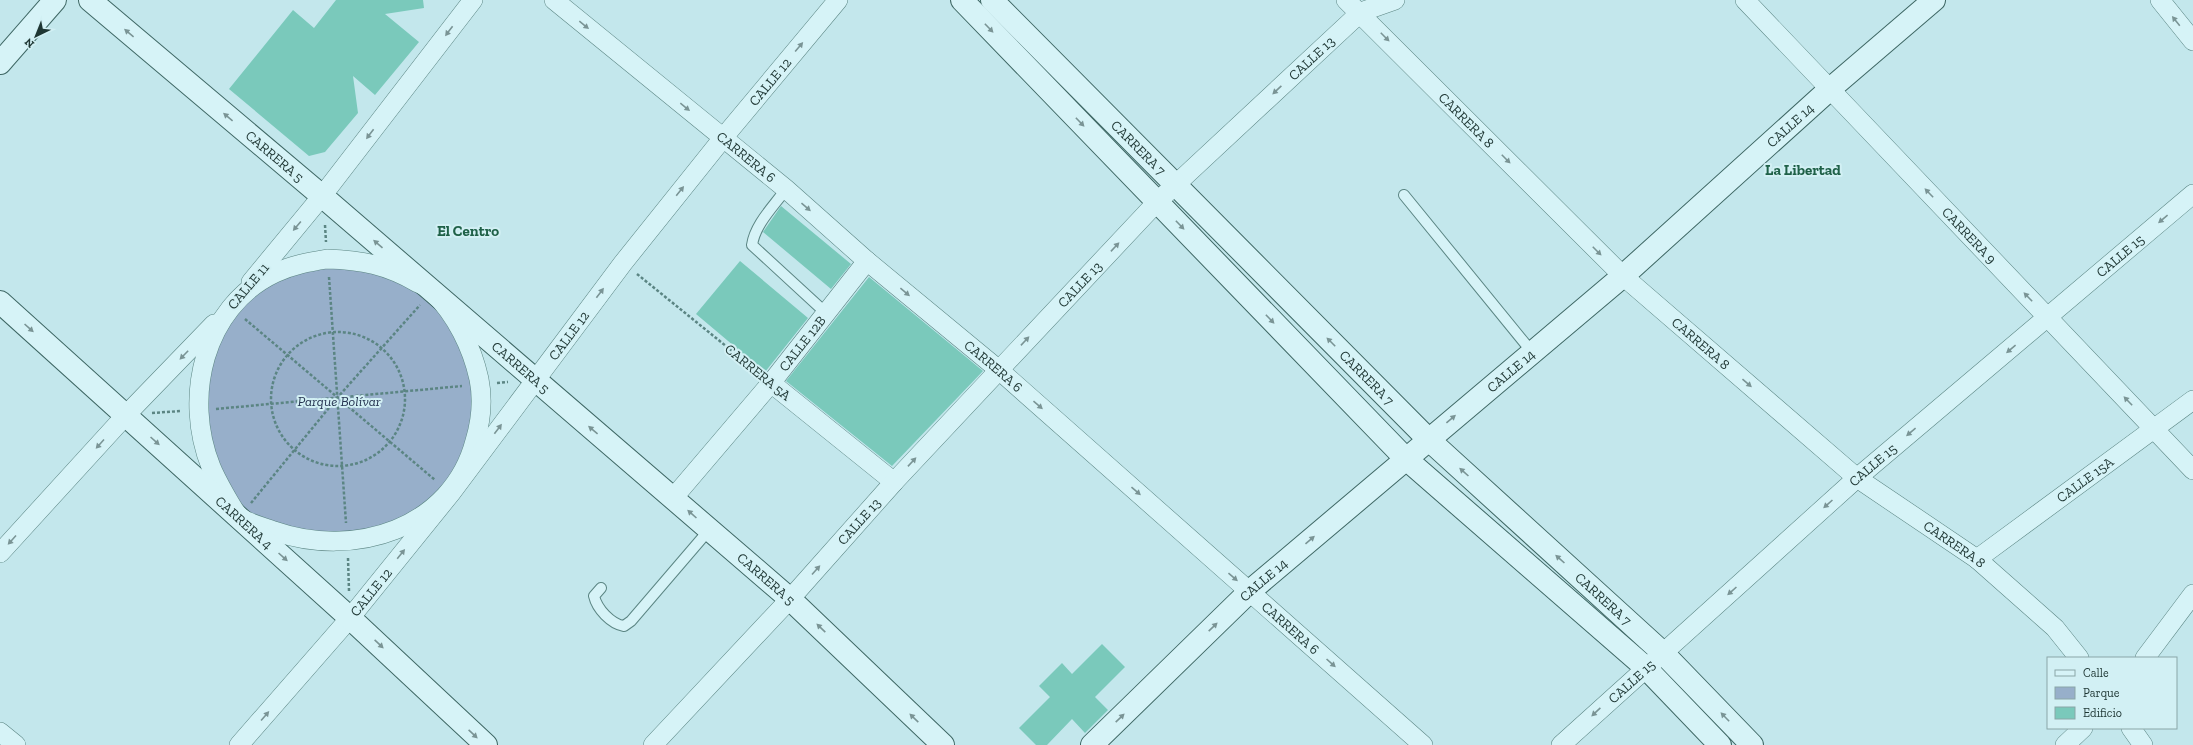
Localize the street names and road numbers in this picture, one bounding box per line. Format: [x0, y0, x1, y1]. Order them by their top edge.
street label: CALLE 13 [1285, 33, 1339, 84]
street label: CALLE 12 [745, 54, 795, 109]
street label: CARRERA 8 [1435, 89, 1497, 152]
street label: CALLE 14 [1763, 99, 1818, 151]
street label: CARRERA 7 [1107, 117, 1169, 179]
street label: CARRERA 5 [242, 127, 307, 186]
street label: CARRERA 6 [713, 128, 779, 186]
street label: CARRERA 9 [1938, 204, 2000, 267]
street label: CALLE 15 [2093, 231, 2148, 281]
street label: CALLE 13 [1054, 258, 1106, 311]
street label: CALLE 11 [224, 259, 273, 313]
street label: CALLE 12 [545, 308, 593, 364]
street label: CALLE 12B [775, 313, 830, 375]
street label: CARRERA 8 [1668, 314, 1733, 374]
street label: CARRERA 6 [960, 337, 1026, 396]
street label: CARRERA 5 [488, 338, 553, 397]
street label: CARRERA 5A [721, 341, 795, 405]
street label: CALLE 14 [1484, 346, 1539, 396]
street label: CARRERA 7 [1336, 347, 1398, 409]
street label: CALLE 15 [1845, 440, 1900, 490]
street label: CALLE 15A [2053, 453, 2118, 507]
street label: CARRERA 4 [212, 493, 276, 553]
street label: CALLE 13 [834, 495, 885, 549]
street label: CARRERA 8 [1920, 517, 1989, 572]
street label: CARRERA 5 [733, 549, 799, 608]
street label: CALLE 14 [1236, 555, 1291, 605]
street label: CALLE 12 [347, 565, 396, 620]
street label: CARRERA 7 [1571, 569, 1635, 629]
street label: CARRERA 6 [1258, 598, 1323, 658]
street label: CALLE 15 [1605, 656, 1659, 707]

